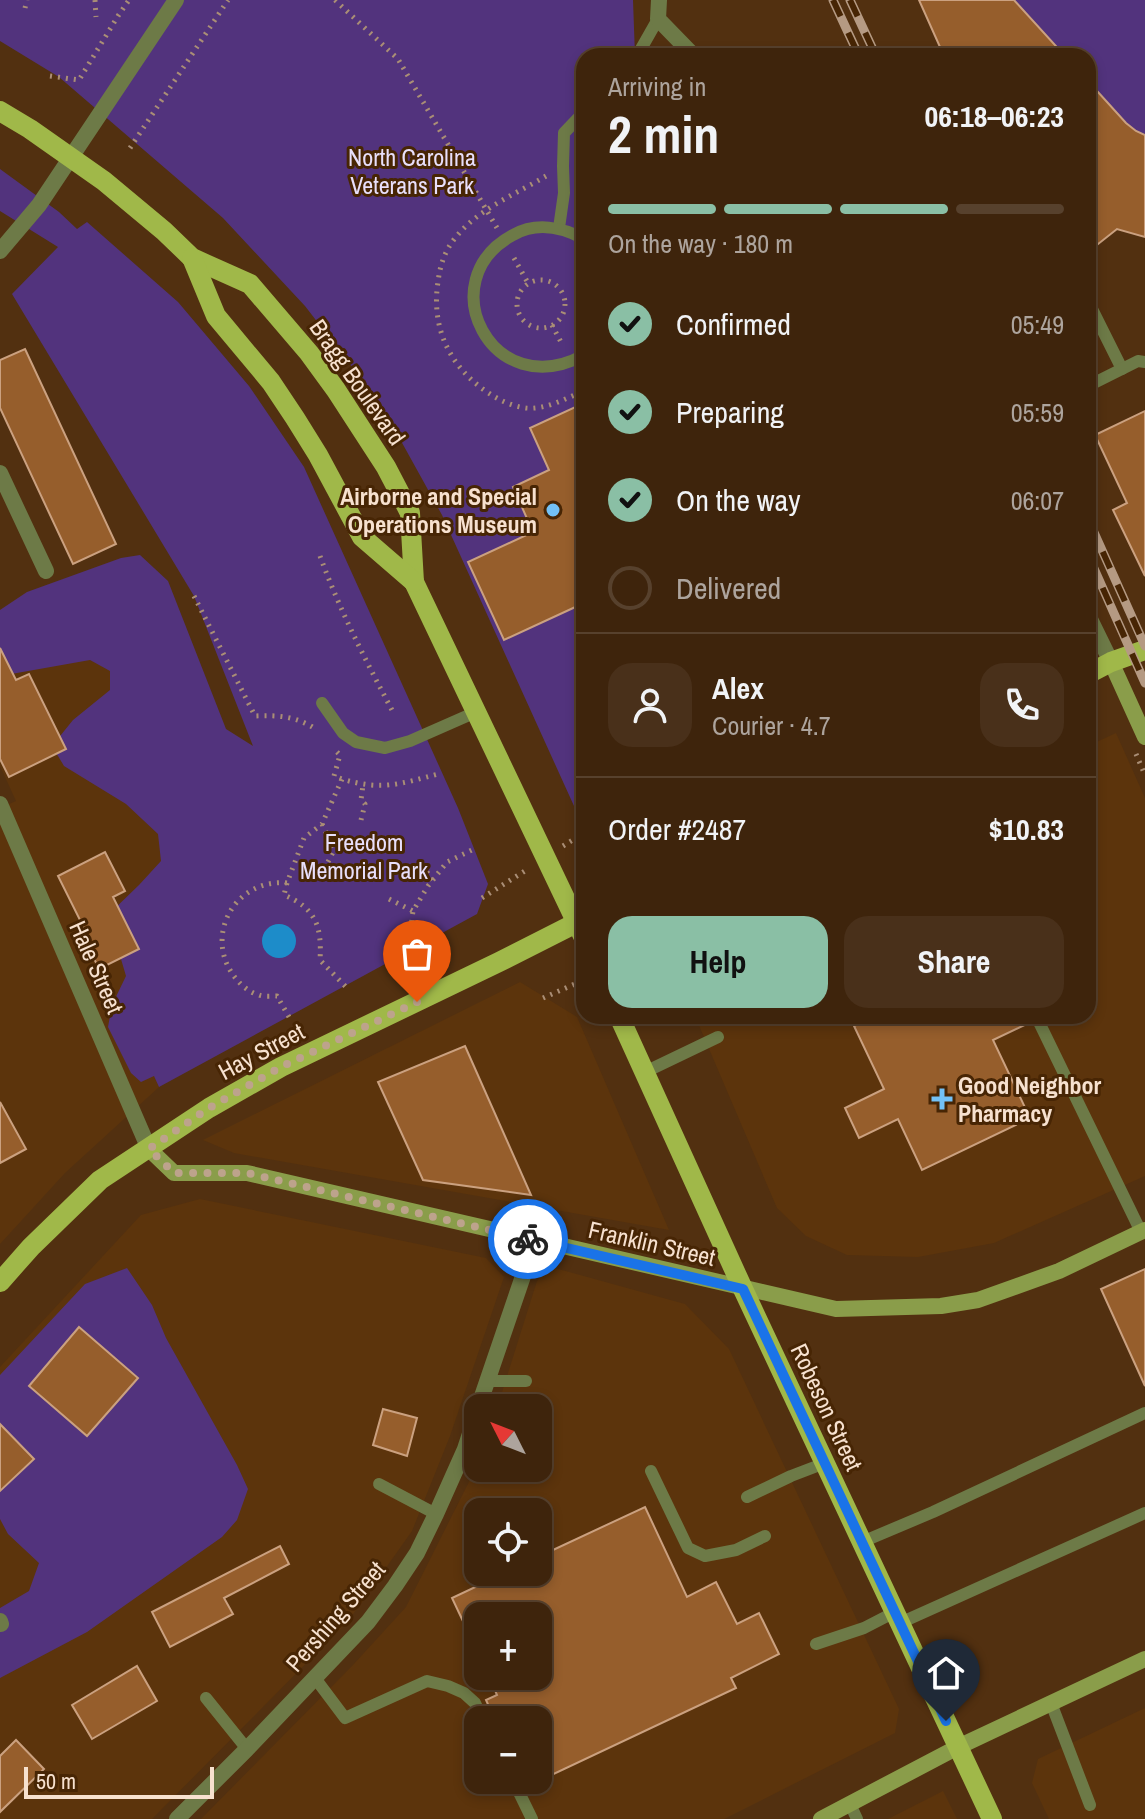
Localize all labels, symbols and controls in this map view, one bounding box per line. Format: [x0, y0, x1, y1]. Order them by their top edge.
text: Arriving in [608, 69, 706, 104]
text: 06:18–06:23 [925, 96, 1064, 136]
text: 2 min [608, 99, 719, 169]
park label: North Carolina Veterans Park [348, 141, 476, 201]
text: On the way · 180 m [608, 226, 793, 261]
icon: check [608, 302, 652, 346]
text: Confirmed [676, 304, 791, 344]
text: 05:49 [1011, 307, 1064, 342]
street label: Bragg Boulevard [303, 313, 413, 451]
icon: check [608, 390, 652, 434]
text: Preparing [676, 392, 784, 432]
text: 05:59 [1011, 395, 1064, 430]
icon: check [608, 478, 652, 522]
place label: Airborne and Special Operations Museum [340, 480, 537, 540]
text: On the way [676, 480, 800, 520]
text: 06:07 [1011, 483, 1064, 518]
marker: Airborne and Special Operations Museum [544, 501, 562, 519]
text: Delivered [676, 568, 781, 608]
button: person [608, 663, 692, 747]
button: phone [980, 663, 1064, 747]
text: Alex [712, 668, 764, 708]
text: Courier · 4.7 [712, 708, 831, 743]
text: Order #2487 [608, 809, 746, 849]
text: $10.83 [989, 809, 1064, 849]
park label: Freedom Memorial Park [300, 826, 428, 886]
street label: Hale Street [62, 916, 132, 1019]
button: Help [608, 916, 828, 1008]
button: Share [844, 916, 1064, 1008]
pin [383, 920, 451, 1002]
icon: bag [395, 932, 439, 976]
street label: Hay Street [212, 1015, 310, 1087]
place label: Good Neighbor Pharmacy [958, 1069, 1102, 1129]
marker: Good Neighbor Pharmacy [933, 1090, 951, 1108]
courier [488, 1199, 568, 1279]
street label: Franklin Street [586, 1213, 719, 1273]
icon: bike [506, 1217, 550, 1261]
street label: Robeson Street [784, 1338, 871, 1476]
north arrow [464, 1394, 552, 1482]
map controls [464, 1394, 552, 1794]
button: locate [464, 1498, 552, 1586]
street label: Pershing Street [278, 1554, 392, 1678]
button: + [464, 1602, 552, 1690]
pin [912, 1639, 980, 1721]
icon: home [924, 1651, 968, 1695]
button: − [464, 1706, 552, 1794]
scale bar [24, 1763, 214, 1799]
text: 50 m [36, 1766, 76, 1796]

